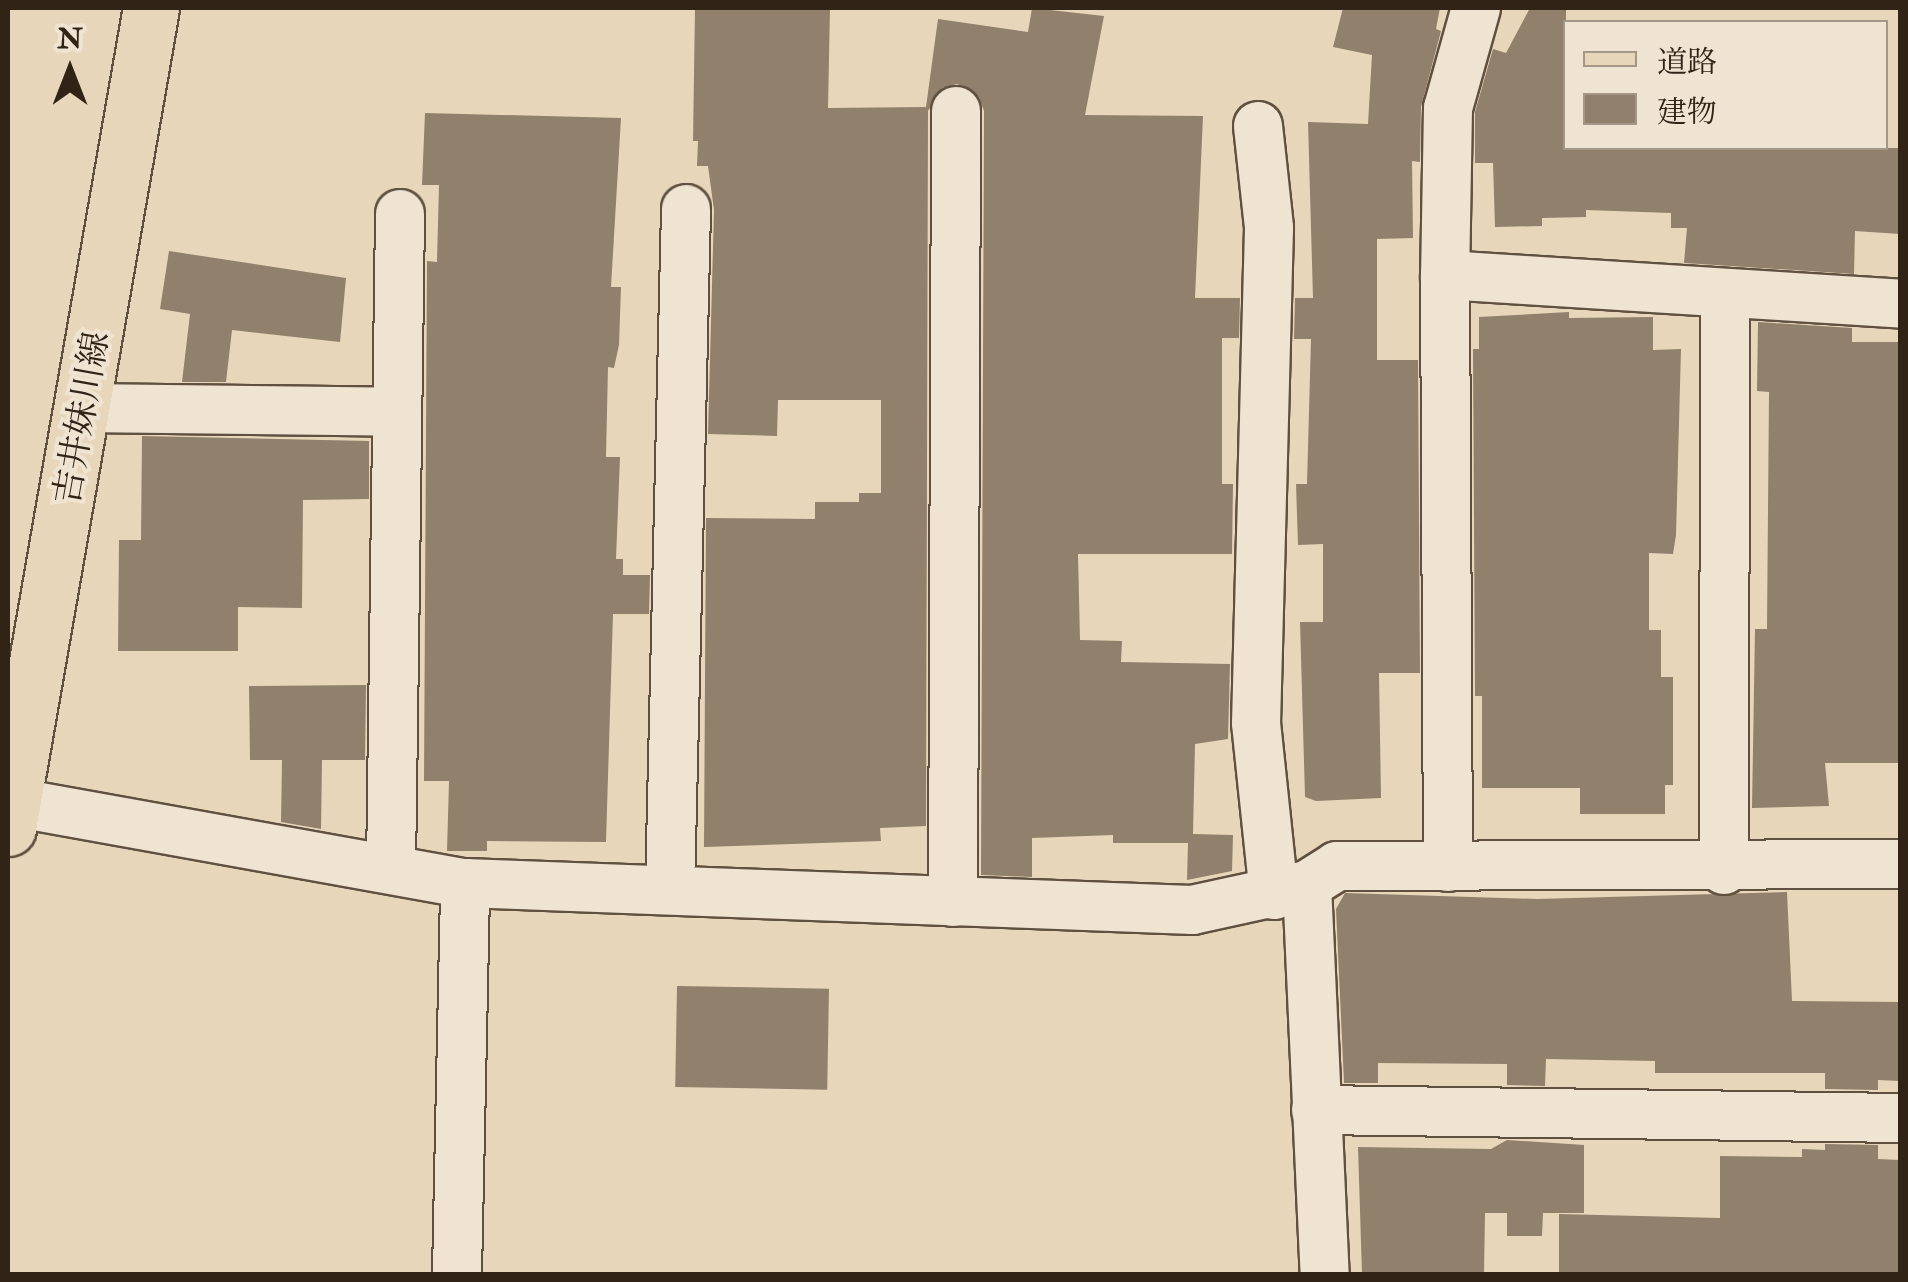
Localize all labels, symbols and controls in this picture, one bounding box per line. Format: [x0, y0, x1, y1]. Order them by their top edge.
north arrow [20, 20, 120, 120]
legend [1563, 20, 1888, 150]
text: N [57, 22, 83, 57]
text: 道路 [1657, 44, 1717, 81]
text: 建物 [1657, 94, 1717, 131]
street label: 吉井妹川線 [46, 328, 118, 508]

